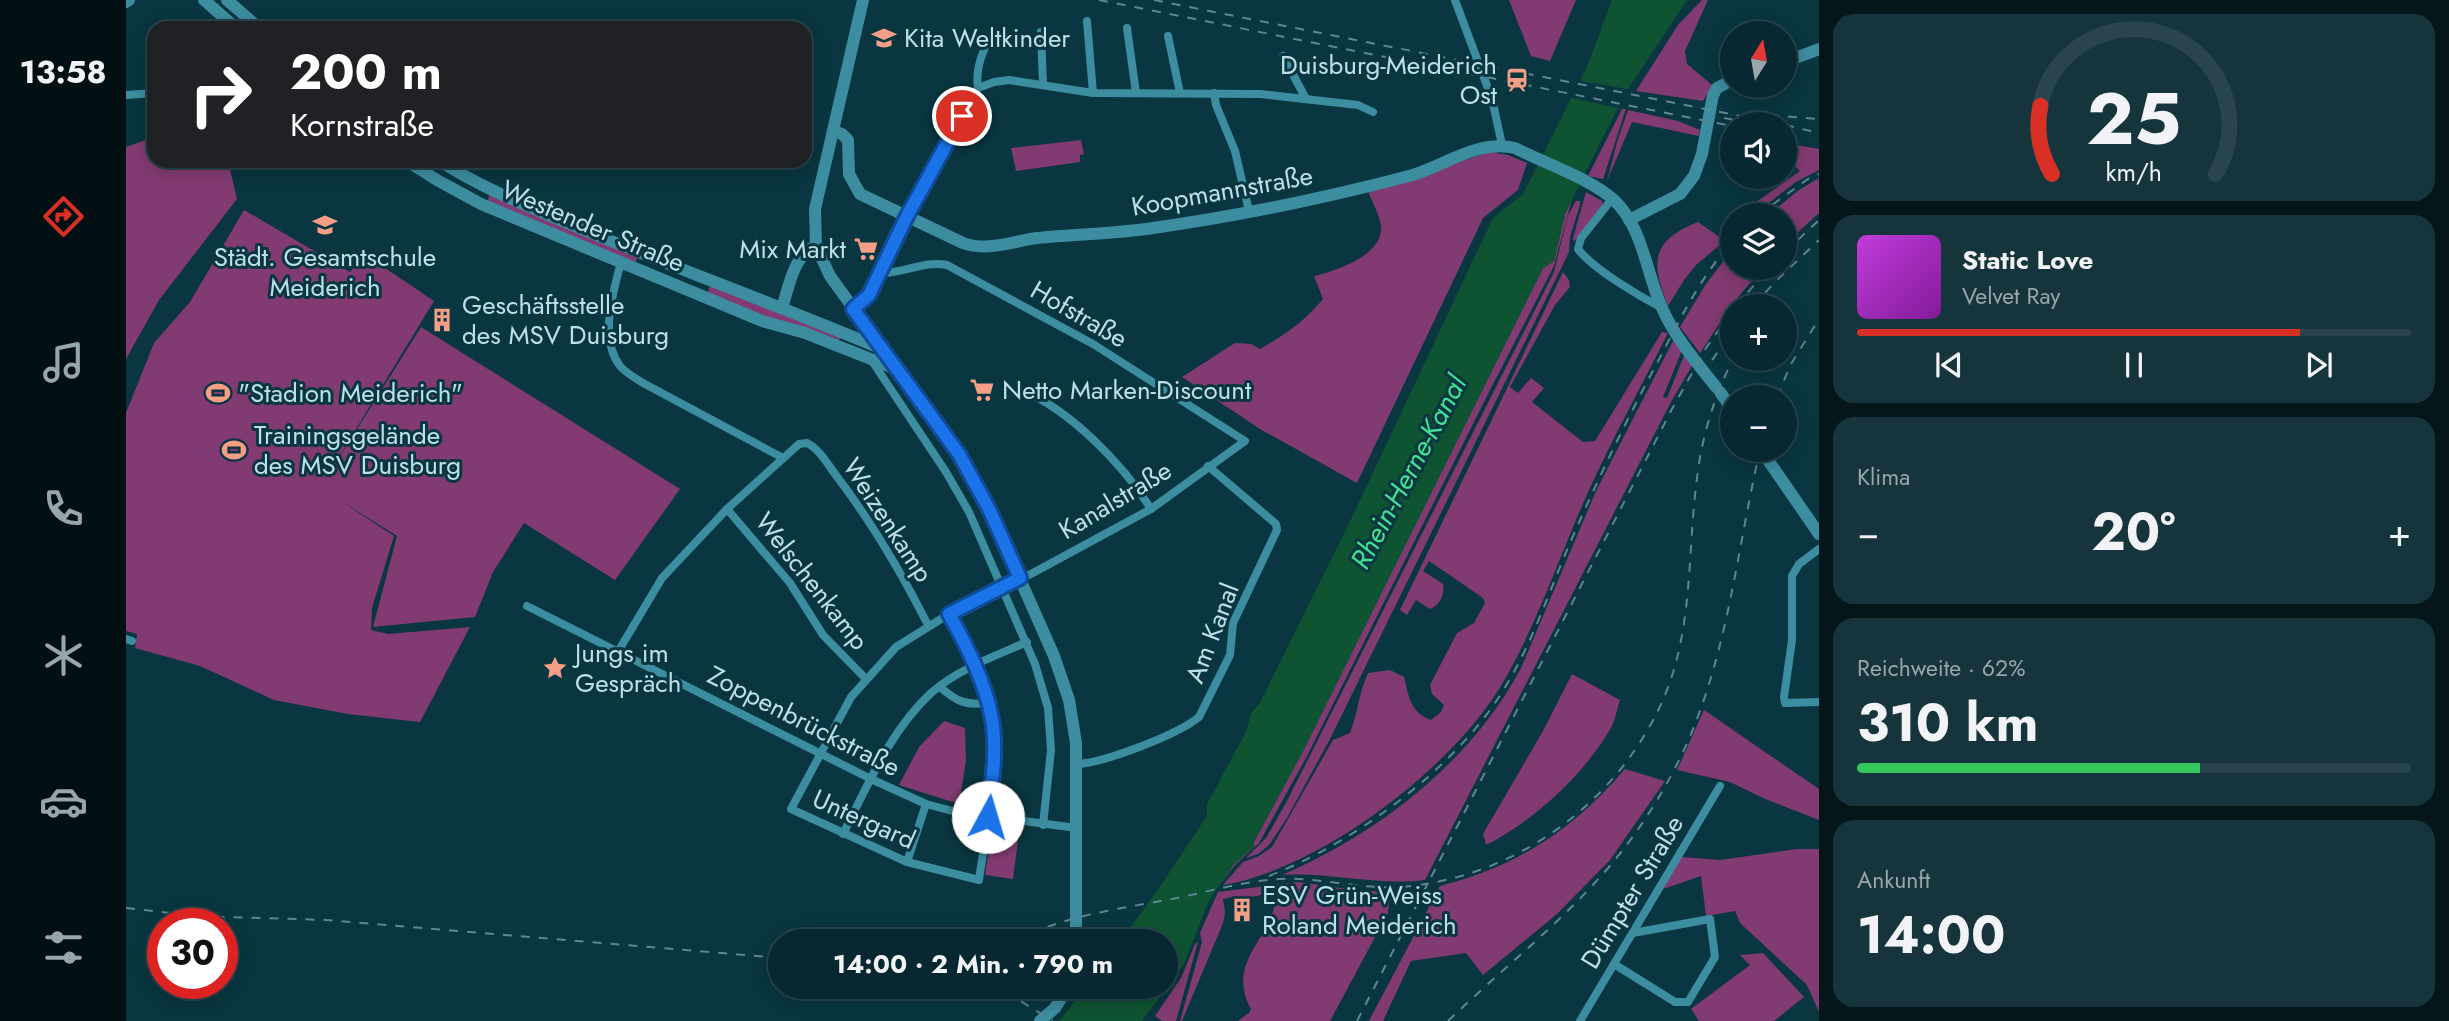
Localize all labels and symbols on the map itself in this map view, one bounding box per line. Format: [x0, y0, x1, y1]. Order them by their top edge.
place label: Kita Weltkinder [904, 19, 1070, 57]
north arrow [1720, 21, 1797, 98]
school or university icon: Kita Weltkinder [870, 24, 898, 52]
place label: Duisburg-Meiderich Ost [1280, 46, 1498, 114]
station icon: Duisburg-Meiderich Ost [1503, 66, 1531, 94]
pin [932, 86, 992, 146]
street label: Koopmannstraße [1128, 156, 1316, 226]
street label: Westender Straße [495, 170, 691, 282]
school or university icon: Städt. Gesamtschule Meiderich [311, 211, 339, 239]
place label: Mix Markt [739, 230, 847, 268]
supermarket icon: Mix Markt [852, 235, 880, 263]
place label: Städt. Gesamtschule Meiderich [214, 238, 436, 306]
street label: Hofstraße [1023, 271, 1135, 357]
place label: Geschäftsstelle des MSV Duisburg [462, 286, 669, 354]
building icon: Geschäftsstelle des MSV Duisburg [428, 306, 456, 334]
water label: Rhein-Herne-Kanal [1340, 367, 1478, 576]
place label: Netto Marken-Discount [1002, 371, 1252, 409]
place label: "Stadion Meiderich" [238, 374, 463, 412]
supermarket icon: Netto Marken-Discount [968, 376, 996, 404]
sports icon: "Stadion Meiderich" [204, 379, 232, 407]
place label: Trainingsgelände des MSV Duisburg [254, 416, 461, 484]
sports icon: Trainingsgelände des MSV Duisburg [220, 436, 248, 464]
street label: Weizenkamp [834, 450, 942, 590]
street label: Kanalstraße [1051, 451, 1179, 549]
street label: Welschenkamp [746, 504, 878, 658]
street label: Am Kanal [1176, 577, 1248, 689]
place label: Jungs im Gespräch [572, 634, 681, 702]
place icon: Jungs im Gespräch [541, 654, 569, 682]
street label: Zoppenbrückstraße [701, 656, 907, 786]
street label: Untergard [806, 779, 922, 859]
position arrow [951, 780, 1025, 854]
street label: Dümpter Straße [1571, 808, 1693, 976]
place label: ESV Grün-Weiss Roland Meiderich [1262, 876, 1457, 944]
building icon: ESV Grün-Weiss Roland Meiderich [1228, 896, 1256, 924]
speed limit sign: 30 [147, 908, 238, 999]

